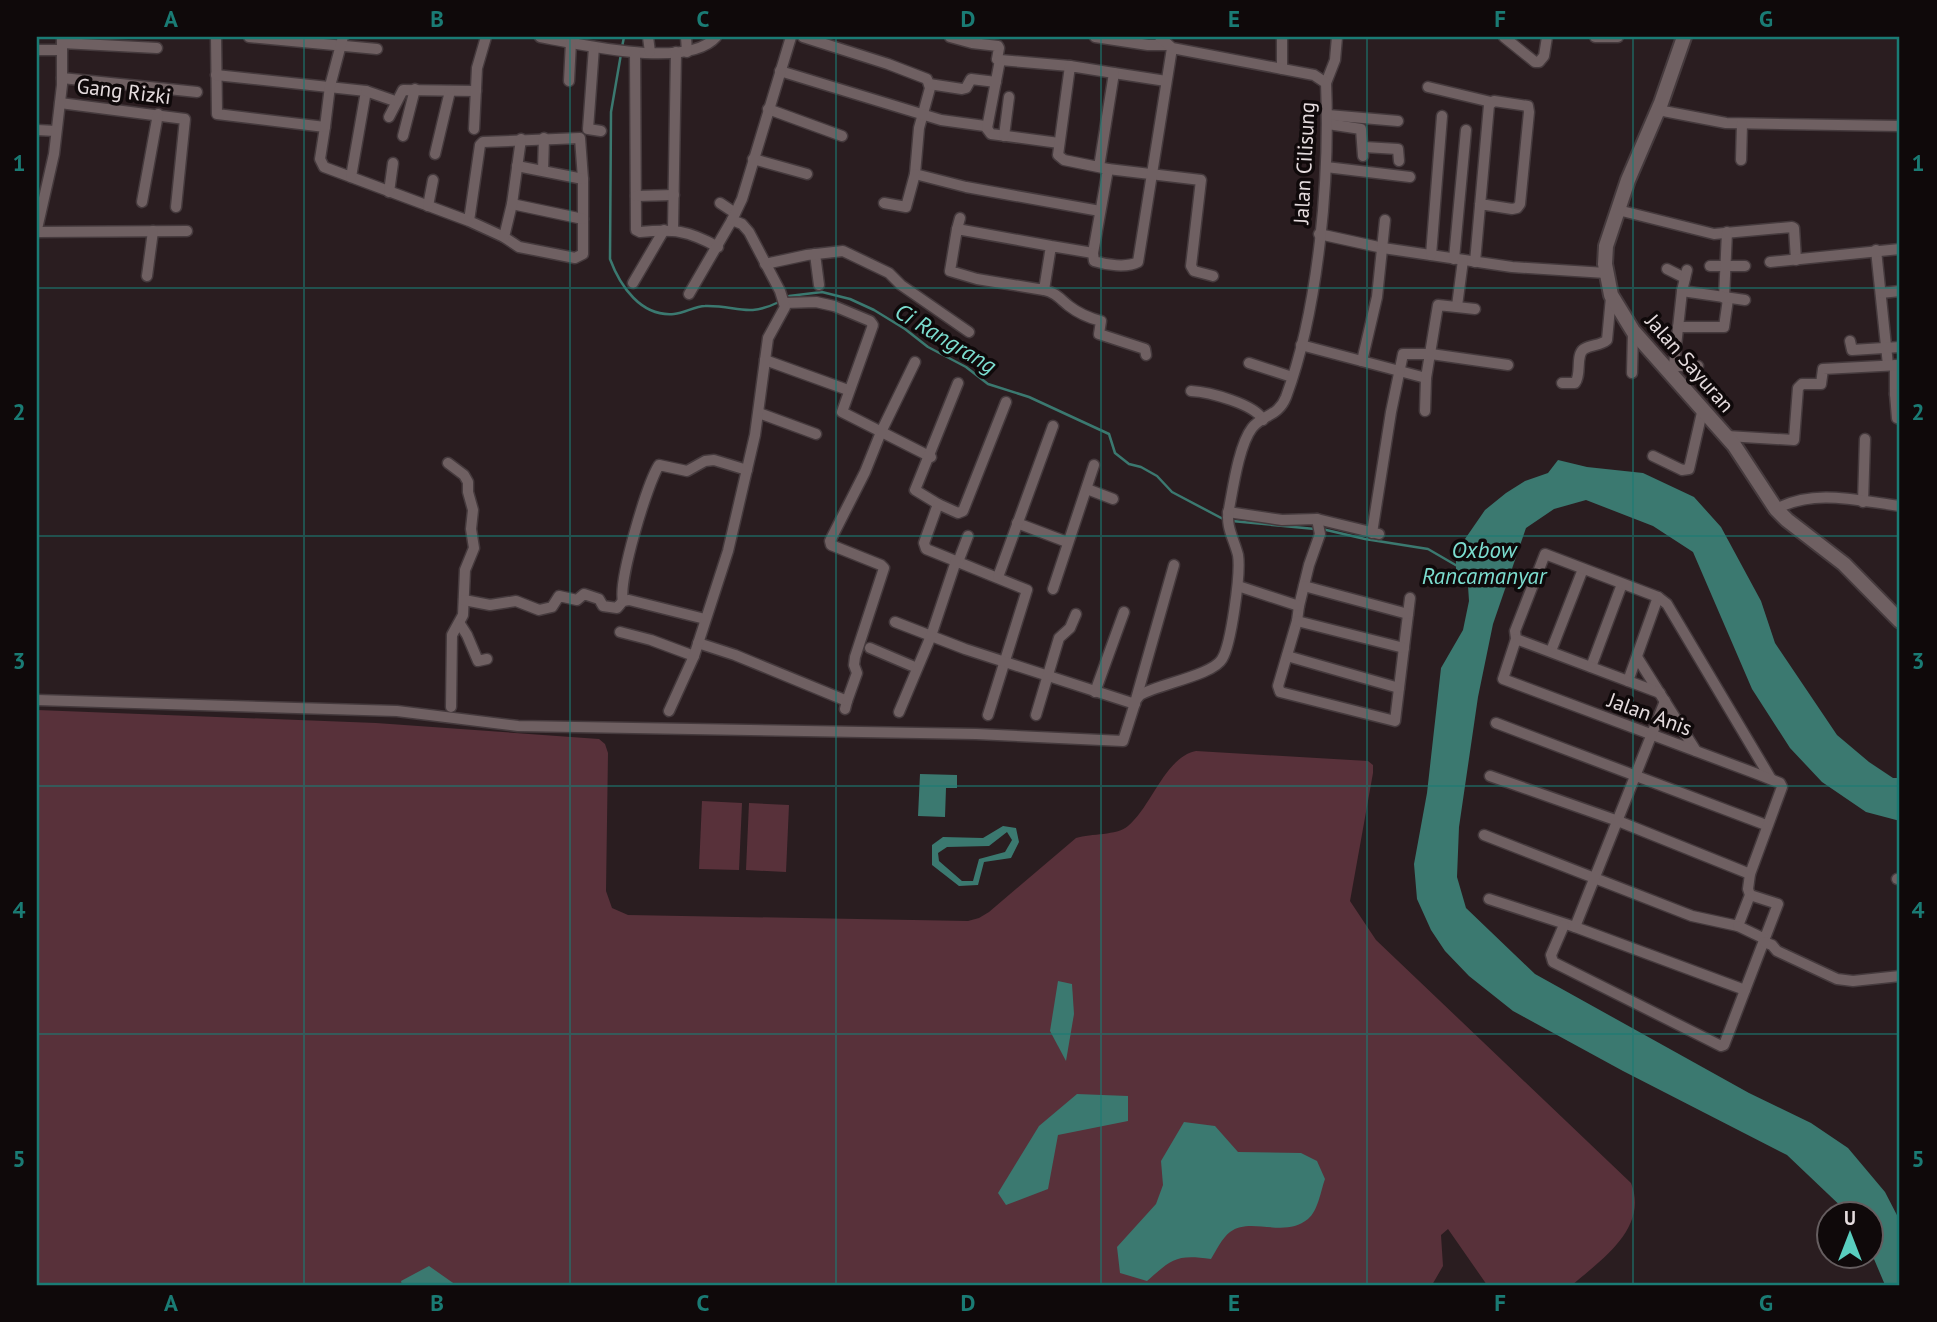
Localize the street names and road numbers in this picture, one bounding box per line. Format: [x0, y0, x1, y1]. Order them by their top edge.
street label: Gang Rizki [75, 72, 173, 110]
street label: Jalan Cilisung [1287, 101, 1321, 226]
street label: Jalan Sayuran [1639, 307, 1740, 418]
street label: Jalan Anis [1603, 686, 1696, 742]

